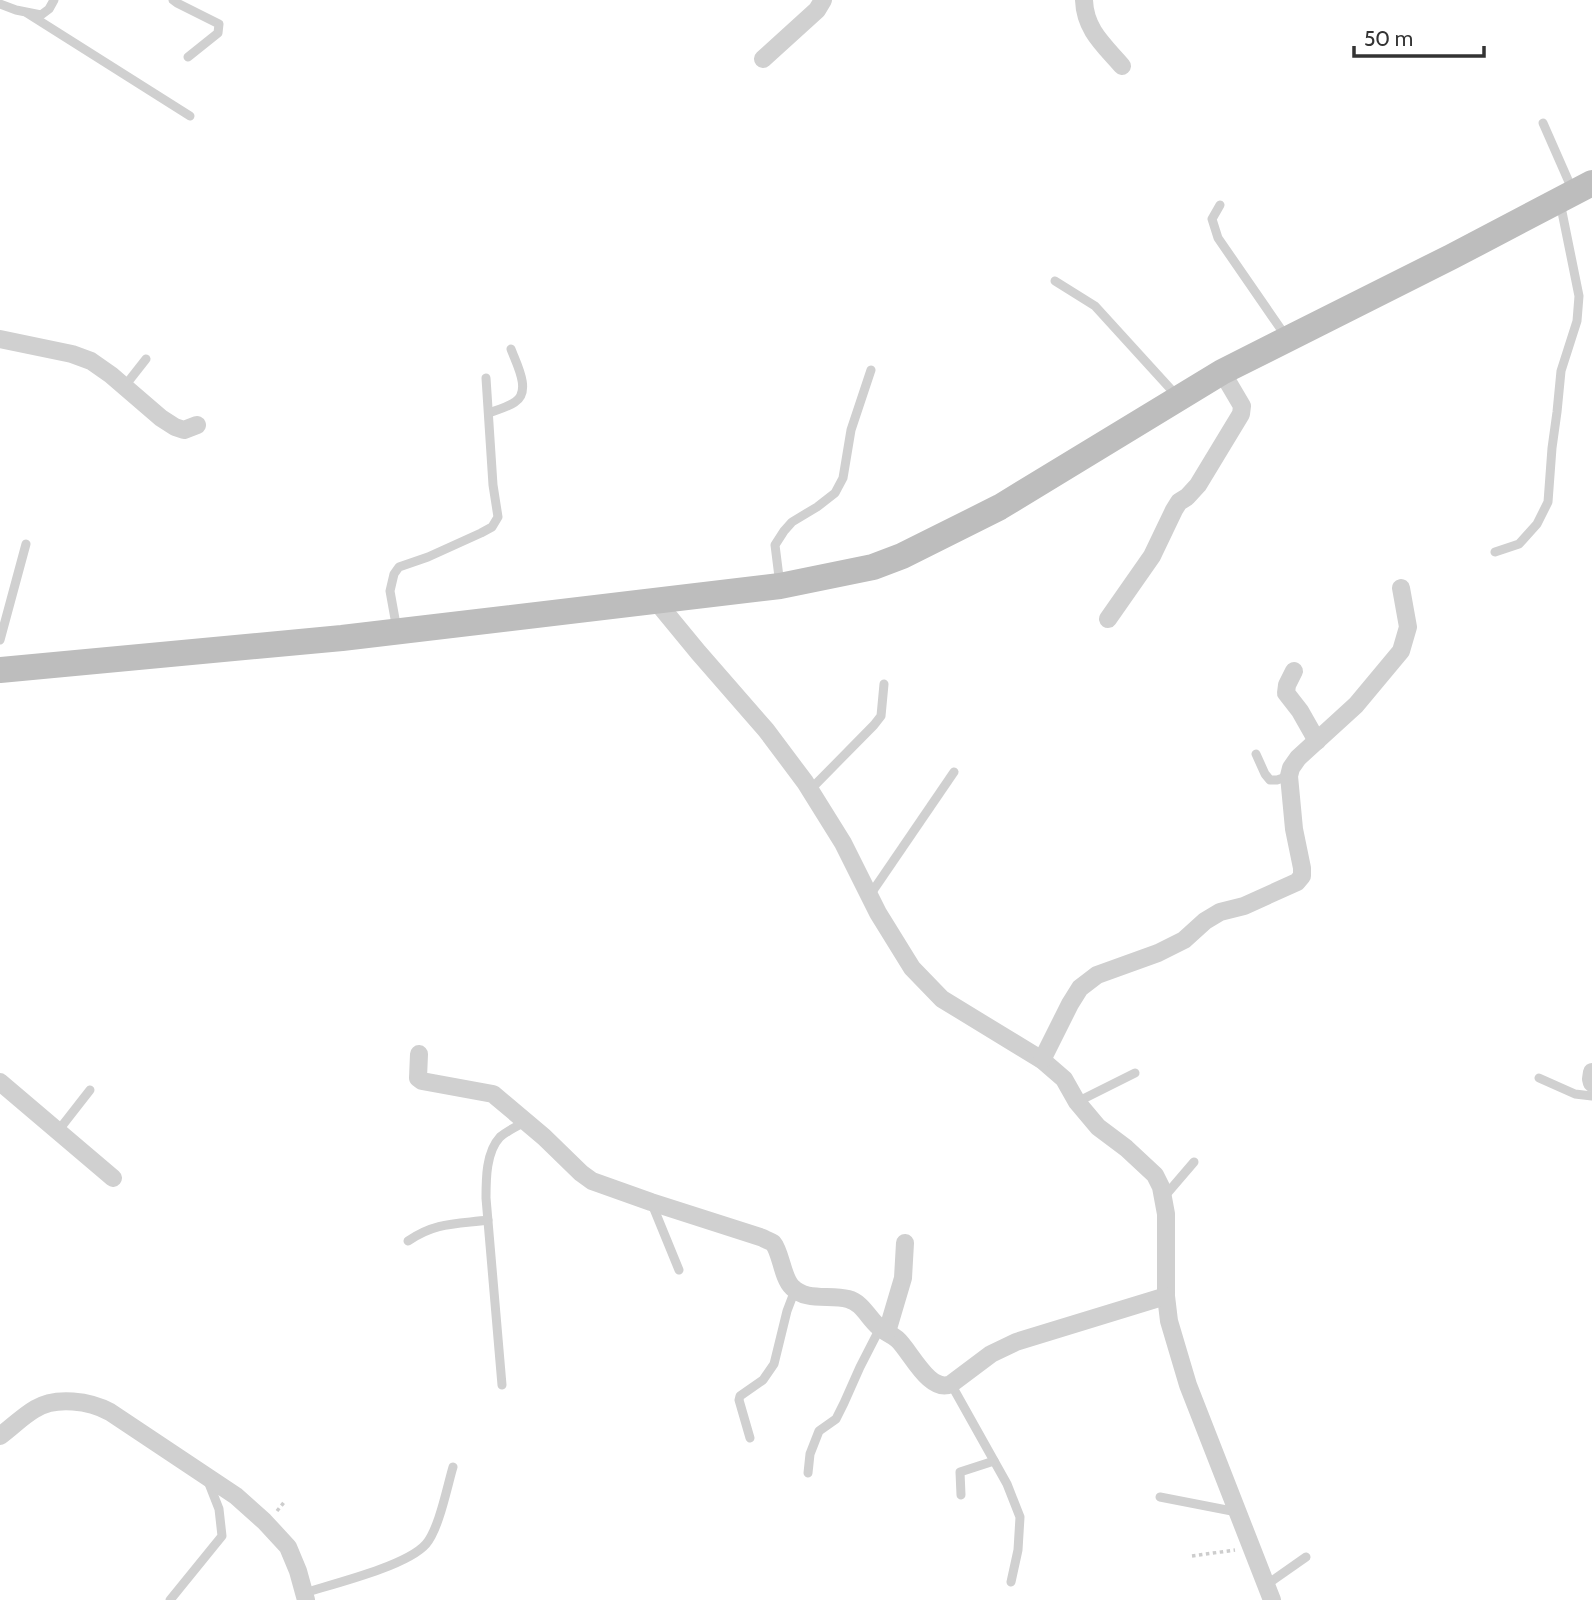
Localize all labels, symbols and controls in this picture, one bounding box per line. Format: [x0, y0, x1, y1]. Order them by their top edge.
scale bar [1354, 14, 1484, 58]
text: 50 m [1364, 26, 1413, 51]

